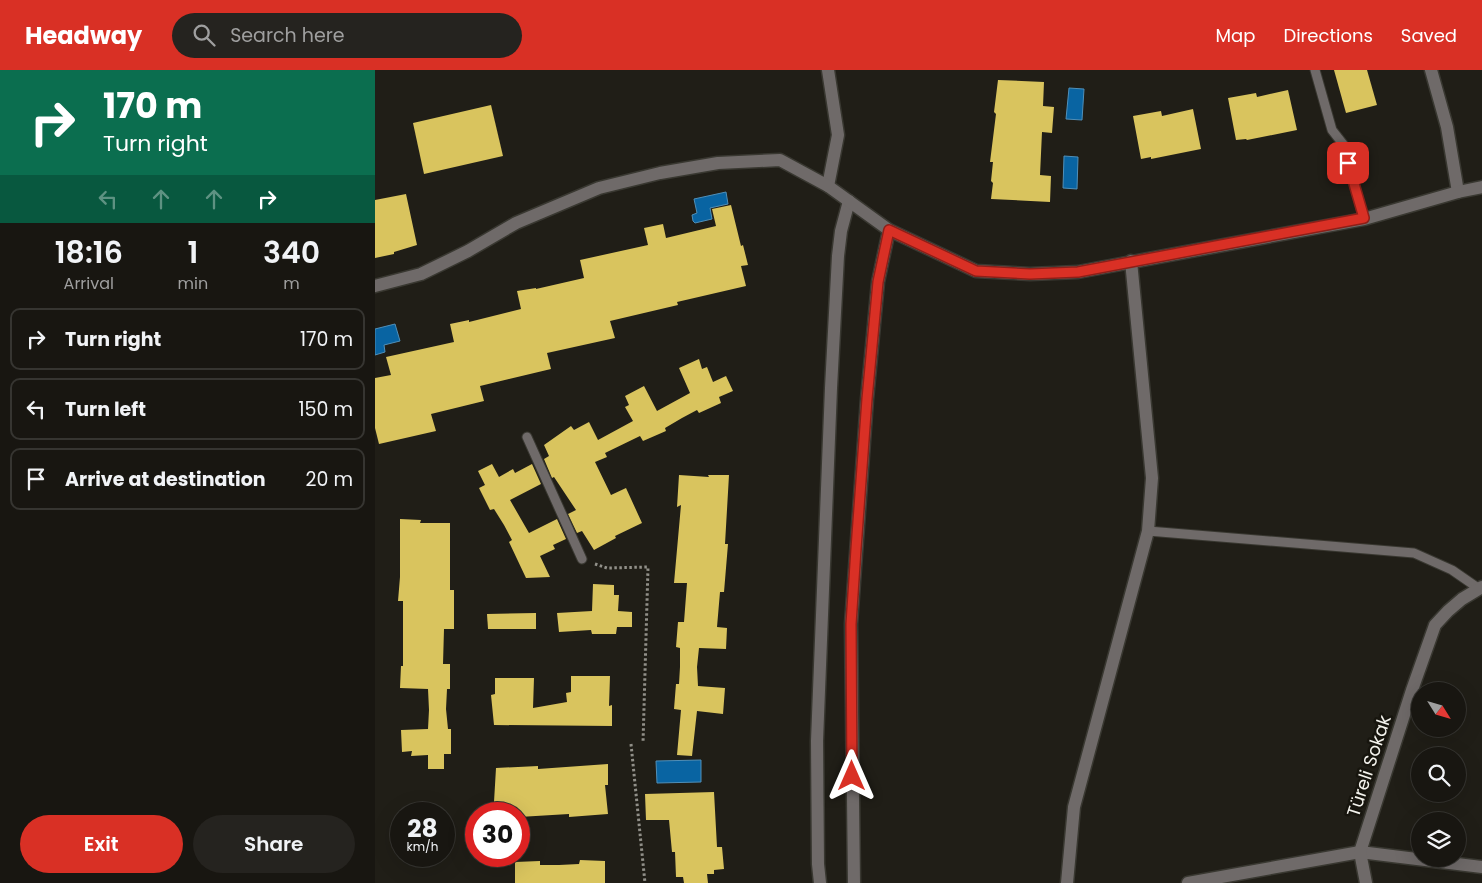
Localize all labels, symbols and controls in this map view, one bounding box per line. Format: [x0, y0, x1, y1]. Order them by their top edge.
search box [172, 13, 522, 58]
text: Headway [25, 19, 142, 52]
icon: search [190, 21, 218, 49]
text: Search here [230, 22, 345, 49]
text: Map [1216, 23, 1255, 48]
text: Directions [1283, 23, 1373, 48]
text: Saved [1401, 23, 1457, 48]
text: 170 m [103, 81, 202, 130]
icon: right [20, 90, 85, 155]
text: Turn right [103, 128, 208, 159]
pin [1327, 142, 1369, 184]
icon: arrive [1334, 149, 1362, 177]
icon: left [94, 185, 122, 213]
icon: ahead [147, 185, 175, 213]
icon: ahead [200, 185, 228, 213]
icon: right [253, 185, 281, 213]
text: 18:16 [55, 231, 123, 274]
text: 1 [188, 231, 198, 274]
text: 340 [263, 231, 320, 274]
text: Arrival [64, 272, 114, 295]
text: min [178, 272, 208, 295]
text: m [283, 272, 300, 295]
icon: right [22, 325, 50, 353]
text: Turn right [65, 326, 161, 353]
text: 170 m [300, 326, 353, 353]
icon: left [22, 395, 50, 423]
text: Turn left [65, 396, 146, 423]
text: 150 m [298, 396, 353, 423]
icon: arrive [22, 465, 50, 493]
text: Arrive at destination [65, 466, 266, 493]
text: 20 m [305, 466, 353, 493]
north arrow [1411, 682, 1466, 738]
map controls [1411, 682, 1466, 867]
street label: Türeli Sokak [1340, 711, 1397, 820]
button: search [1411, 747, 1466, 802]
position arrow [825, 749, 877, 801]
speed limit sign: 30 [465, 802, 530, 867]
text: 28 [407, 811, 438, 846]
button: layers [1411, 812, 1466, 867]
button: Exit [20, 815, 183, 873]
button: Share [193, 815, 355, 873]
text: km/h [407, 838, 438, 855]

